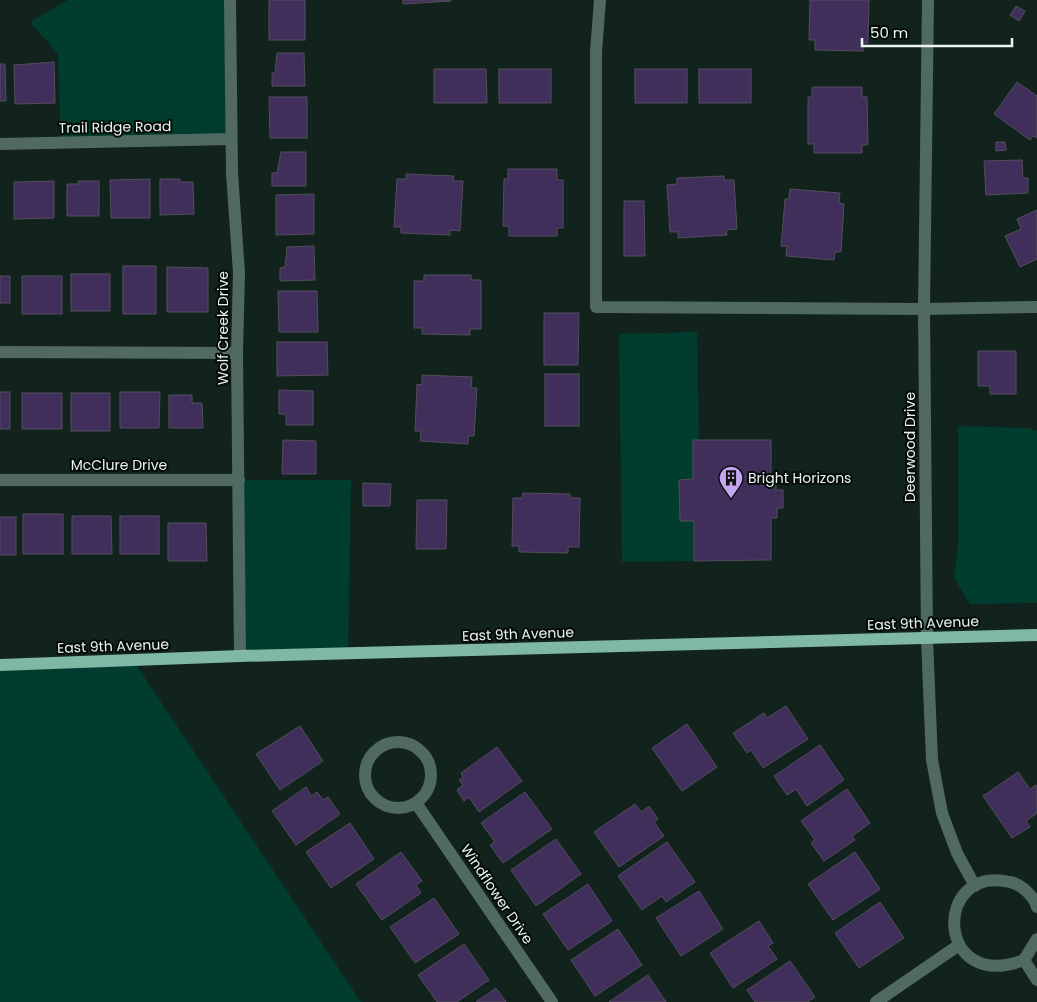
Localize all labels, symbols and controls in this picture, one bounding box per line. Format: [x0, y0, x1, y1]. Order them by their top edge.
scale bar [862, 15, 1012, 47]
text: 50 m [870, 22, 908, 43]
street label: Trail Ridge Road [59, 116, 171, 138]
street label: Wolf Creek Drive [213, 271, 233, 385]
street label: Deerwood Drive [900, 392, 920, 502]
street label: McClure Drive [71, 455, 168, 475]
building icon: Bright Horizons [718, 465, 744, 499]
place label: Bright Horizons [748, 468, 851, 488]
street label: East 9th Avenue [867, 611, 980, 635]
street label: East 9th Avenue [462, 622, 575, 646]
street label: East 9th Avenue [57, 634, 170, 658]
street label: Windflower Drive [456, 840, 538, 948]

